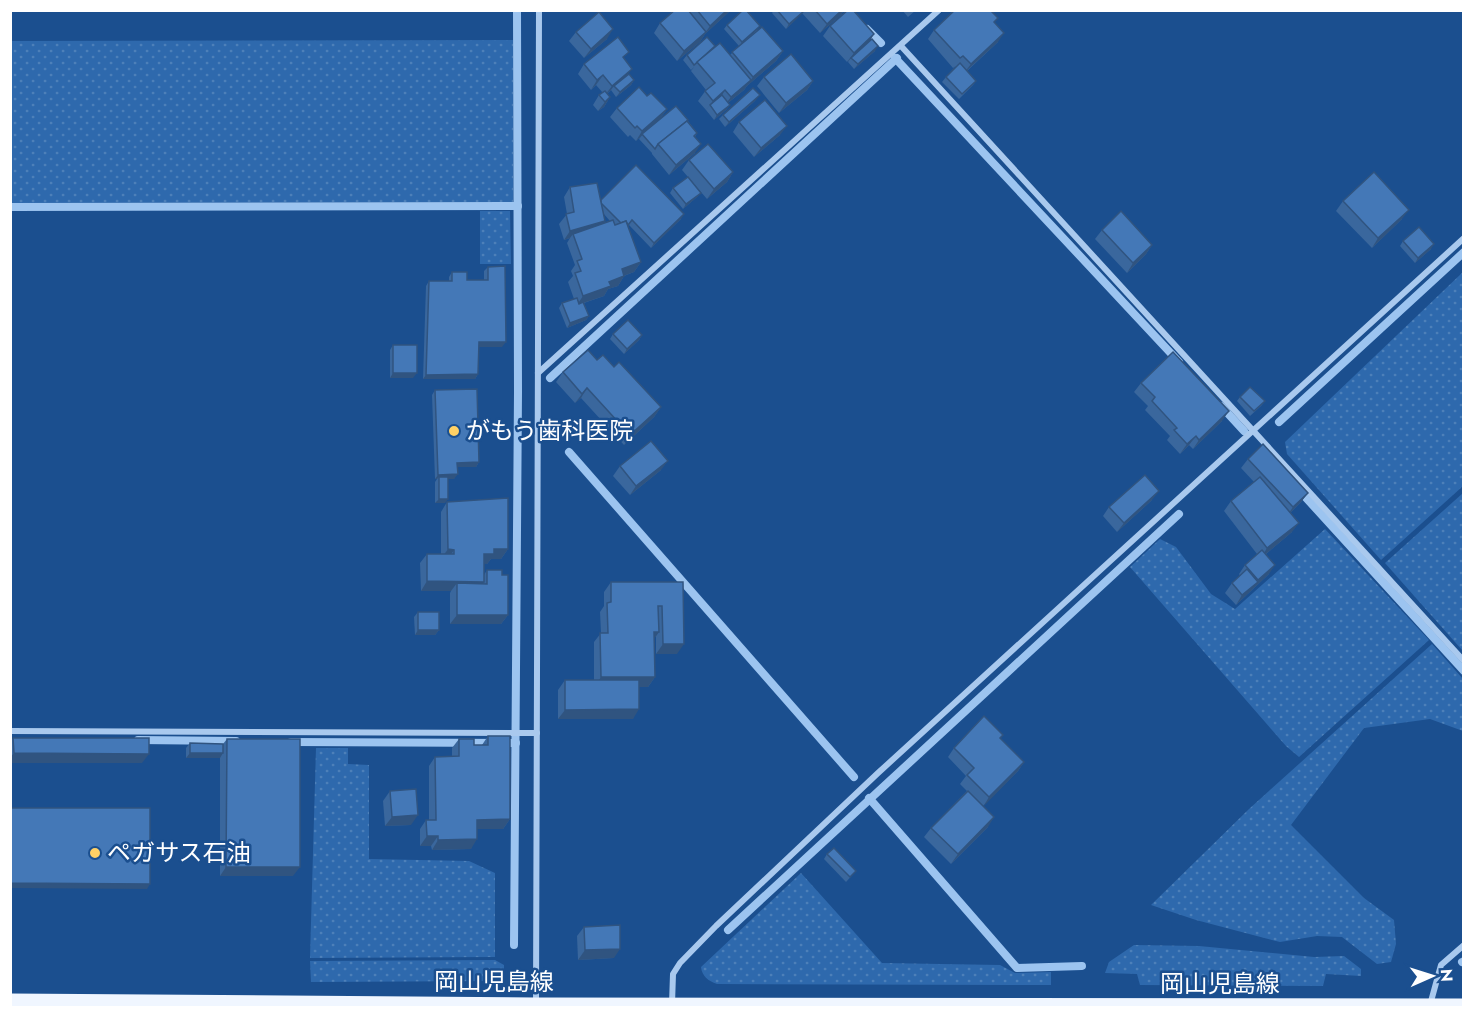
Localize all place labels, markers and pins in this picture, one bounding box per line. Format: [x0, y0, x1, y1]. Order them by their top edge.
place label: がもう歯科医院 [466, 413, 633, 448]
marker: がもう歯科医院 [447, 424, 461, 438]
place label: ペガサス石油 [107, 835, 251, 870]
marker: ペガサス石油 [88, 846, 102, 860]

